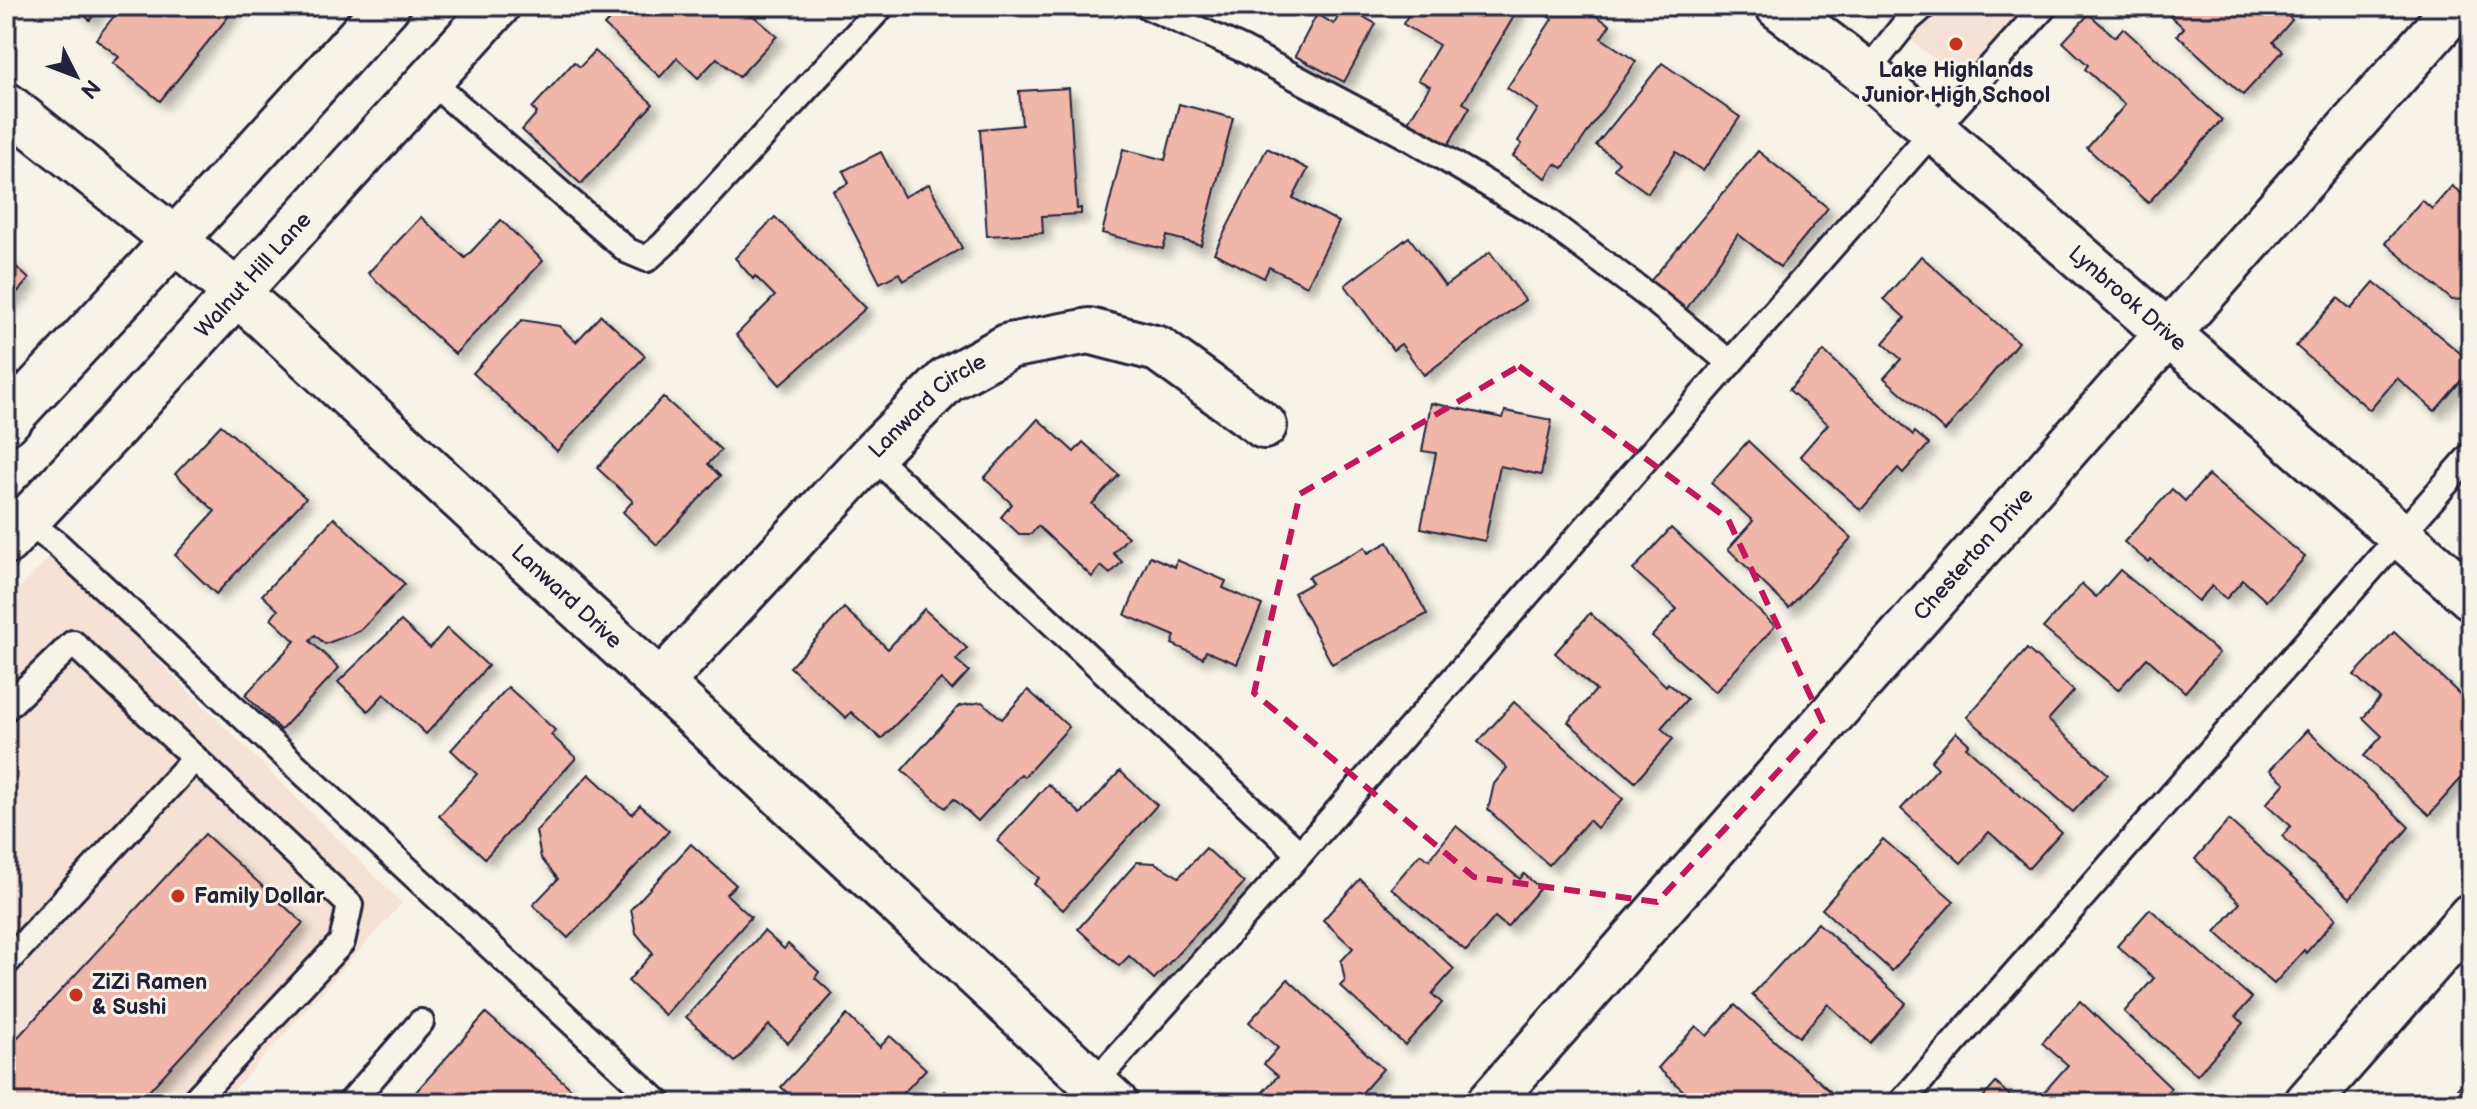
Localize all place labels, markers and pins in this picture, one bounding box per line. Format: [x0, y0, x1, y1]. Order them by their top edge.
marker: Lake Highlands Junior High School [1947, 35, 1965, 53]
place label: Lake Highlands Junior High School [1862, 57, 2050, 109]
place label: Family Dollar [194, 883, 325, 910]
marker: Family Dollar [169, 887, 187, 905]
place label: ZiZi Ramen & Sushi [92, 969, 207, 1021]
marker: ZiZi Ramen & Sushi [67, 986, 85, 1004]

